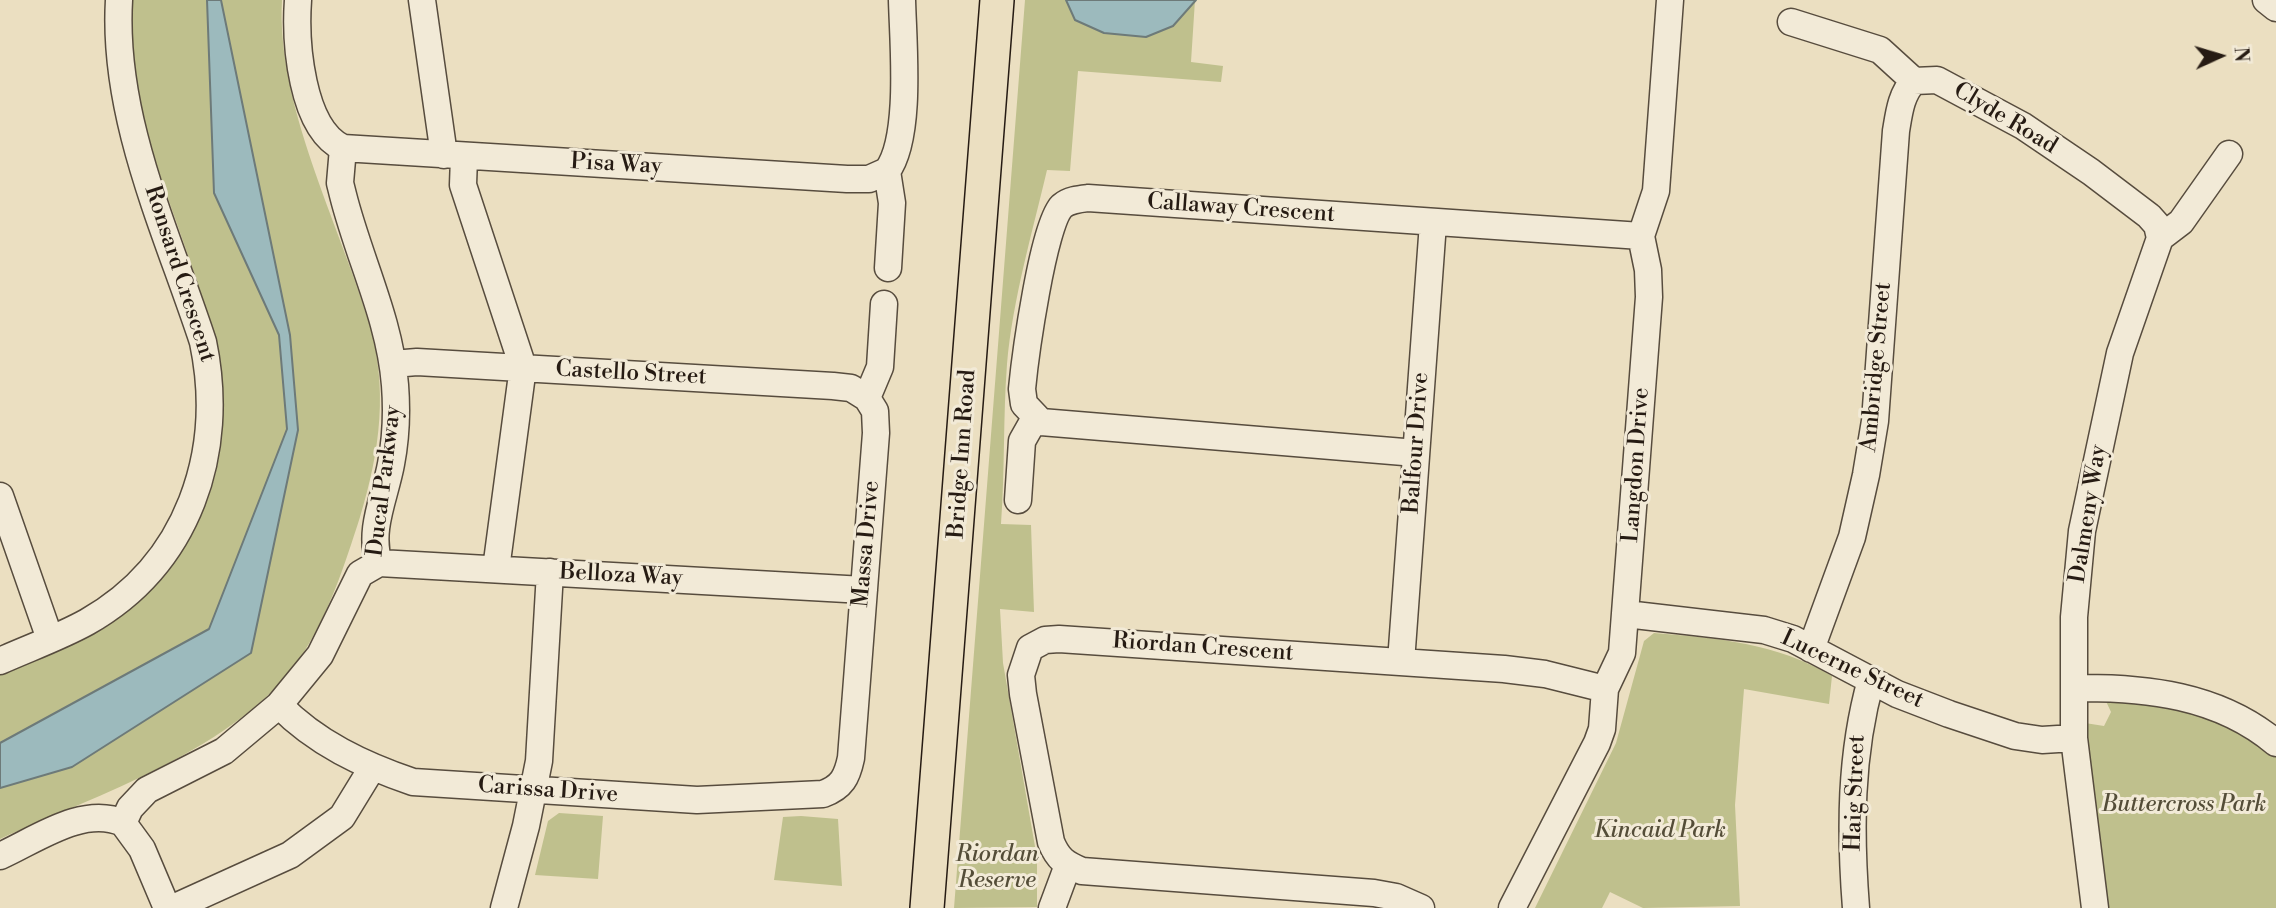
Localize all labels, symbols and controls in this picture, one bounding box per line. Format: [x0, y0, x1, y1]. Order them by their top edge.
north arrow [2185, 21, 2255, 91]
text: N [2228, 46, 2253, 63]
street label: Clyde Road [1948, 77, 2062, 161]
street label: Pisa Way [569, 149, 663, 181]
street label: Ronsard Crescent [137, 182, 221, 366]
street label: Callaway Crescent [1146, 189, 1336, 229]
street label: Ambridge Street [1856, 281, 1898, 453]
street label: Castello Street [555, 356, 707, 392]
street label: Bridge Inn Road [943, 369, 983, 539]
street label: Balfour Drive [1398, 371, 1436, 515]
street label: Langdon Drive [1618, 386, 1656, 544]
street label: Ducal Parkway [362, 404, 408, 558]
street label: Dalmeny Way [2064, 443, 2114, 585]
street label: Massa Drive [848, 480, 886, 608]
street label: Belloza Way [558, 559, 684, 593]
street label: Lucerne Street [1776, 625, 1928, 715]
street label: Riordan Crescent [1111, 628, 1295, 668]
street label: Haig Street [1840, 734, 1872, 852]
street label: Carissa Drive [477, 772, 619, 810]
park label: Buttercross Park [2102, 791, 2266, 819]
park label: Kincaid Park [1594, 817, 1726, 845]
park label: Riordan Reserve [955, 841, 1039, 895]

